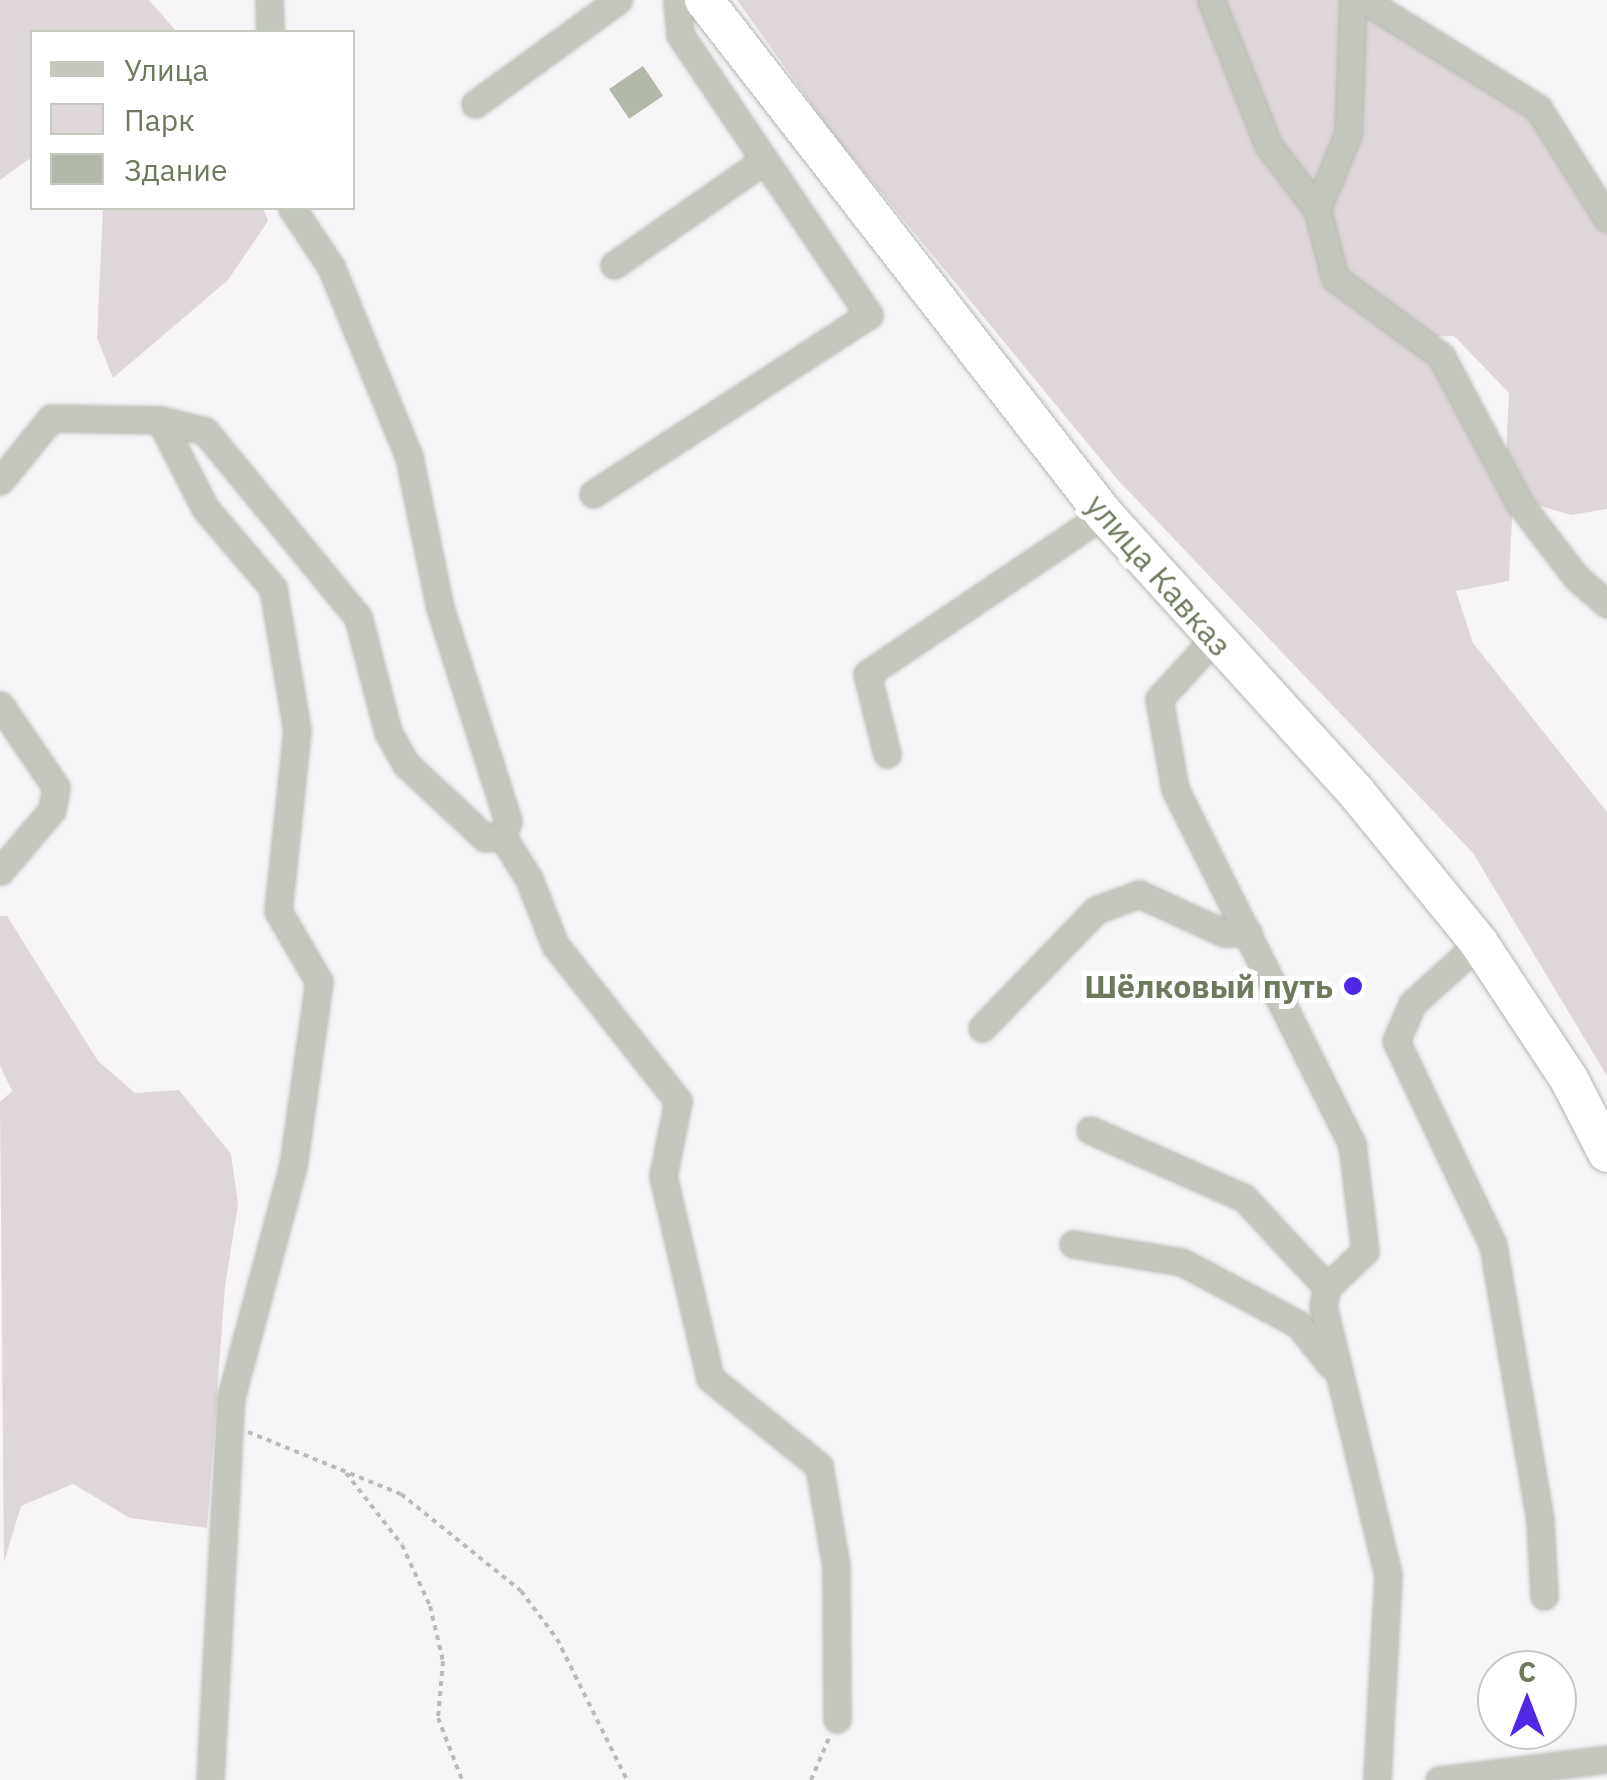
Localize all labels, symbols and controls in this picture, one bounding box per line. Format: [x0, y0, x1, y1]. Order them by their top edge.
legend [30, 30, 355, 210]
text: Улица [124, 50, 209, 89]
text: Парк [124, 100, 195, 139]
text: Здание [124, 150, 227, 189]
street label: улица Кавказ [1078, 486, 1240, 664]
place label: Шёлковый путь [1084, 967, 1333, 1005]
marker: Шёлковый путь [1342, 975, 1364, 997]
north arrow [1477, 1650, 1577, 1750]
text: С [1518, 1653, 1536, 1690]

